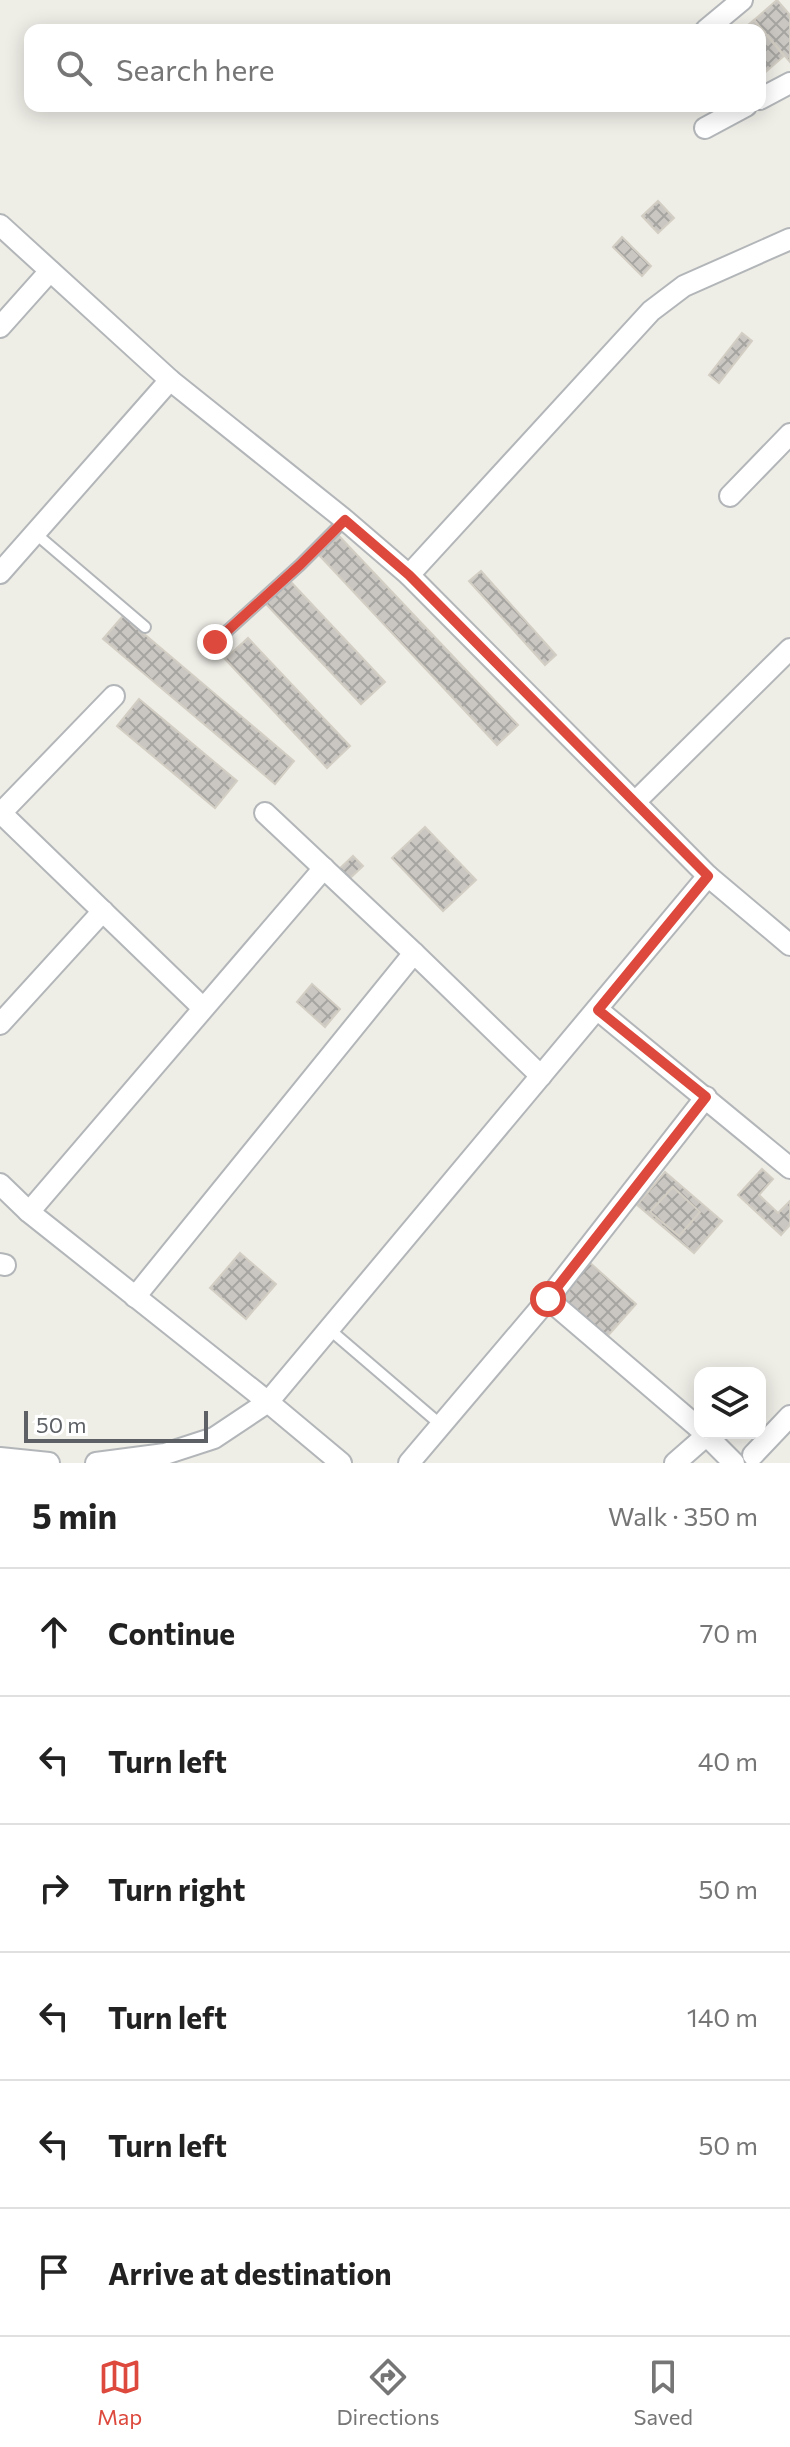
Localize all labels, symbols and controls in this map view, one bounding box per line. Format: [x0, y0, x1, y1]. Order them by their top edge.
search box [24, 24, 766, 112]
icon: search [52, 46, 96, 90]
text: Search here [116, 50, 275, 87]
route end [197, 624, 233, 660]
route start [530, 1281, 566, 1317]
map controls [694, 1367, 766, 1439]
button: layers [694, 1367, 766, 1439]
scale bar [24, 1407, 208, 1443]
text: 50 m [36, 1411, 86, 1438]
text: 5 min [32, 1494, 117, 1536]
text: Walk · 350 m [608, 1500, 758, 1531]
icon: ahead [32, 1610, 76, 1654]
text: Continue [108, 1614, 235, 1651]
text: 70 m [700, 1617, 758, 1648]
icon: left [32, 1738, 76, 1782]
text: Turn left [108, 1742, 227, 1779]
text: 40 m [698, 1745, 758, 1776]
icon: right [32, 1866, 76, 1910]
text: Turn right [108, 1870, 245, 1907]
text: 50 m [698, 1873, 758, 1904]
icon: left [32, 1994, 76, 2038]
text: Turn left [108, 1998, 227, 2035]
text: 140 m [687, 2001, 758, 2032]
icon: left [32, 2122, 76, 2166]
text: Turn left [108, 2126, 227, 2163]
text: 50 m [698, 2129, 758, 2160]
icon: arrive [32, 2250, 76, 2294]
text: Arrive at destination [108, 2254, 392, 2291]
tab: Map [97, 2355, 142, 2430]
tab: Directions [336, 2355, 440, 2430]
tab: Saved [634, 2355, 693, 2430]

